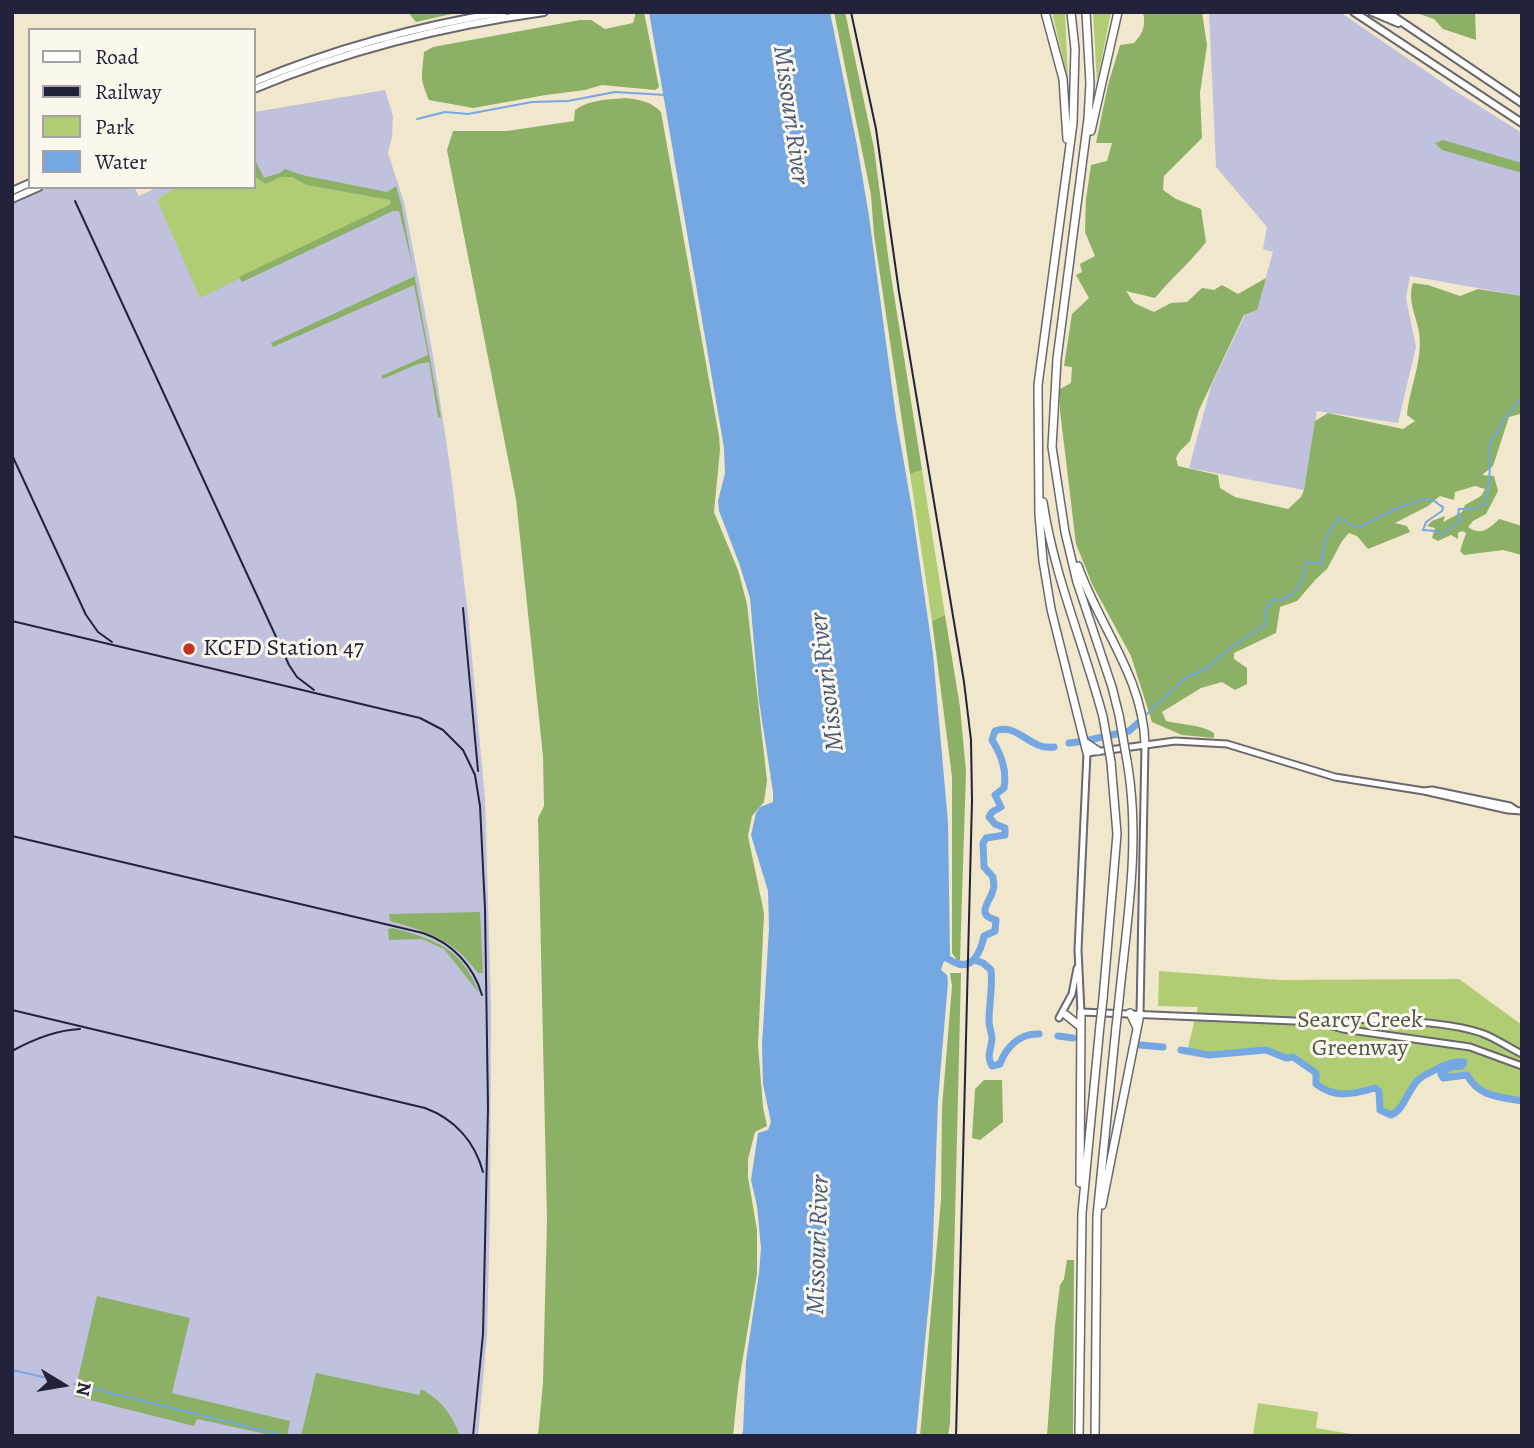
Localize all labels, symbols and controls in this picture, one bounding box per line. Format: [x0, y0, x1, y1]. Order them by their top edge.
legend [28, 28, 256, 189]
text: Road [95, 43, 139, 71]
water label: Missouri River [765, 44, 815, 186]
text: Railway [95, 78, 161, 106]
text: Park [95, 113, 134, 141]
text: Water [95, 148, 147, 176]
water label: Missouri River [804, 611, 852, 753]
place label: KCFD Station 47 [203, 635, 364, 663]
marker: KCFD Station 47 [181, 641, 197, 657]
park label: Searcy Creek Greenway [1297, 1007, 1423, 1063]
water label: Missouri River [801, 1175, 837, 1315]
north arrow [28, 1350, 98, 1420]
text: N [70, 1380, 98, 1398]

